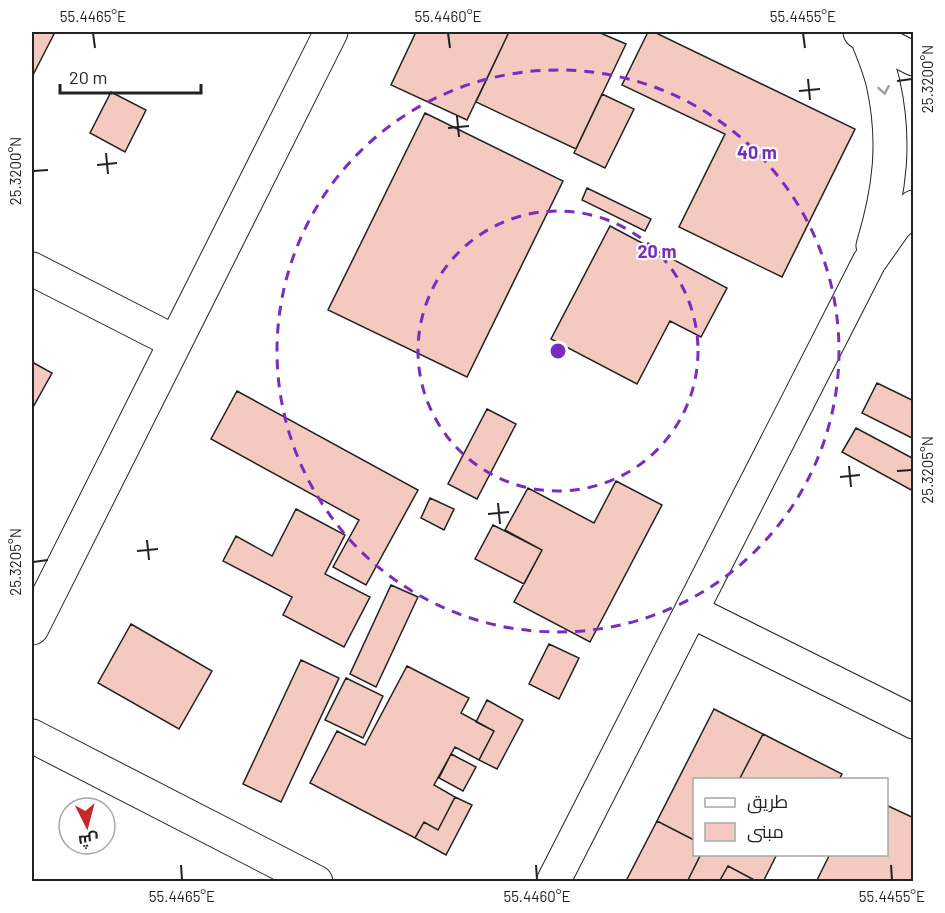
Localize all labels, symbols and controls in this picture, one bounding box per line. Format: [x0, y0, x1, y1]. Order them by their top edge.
text: 55.4465°E [60, 7, 126, 25]
text: 55.4460°E [414, 7, 482, 25]
text: 55.4455°E [770, 7, 836, 25]
text: 25.3200°N [918, 45, 936, 113]
scale bar [60, 57, 201, 95]
text: 20 m [69, 66, 107, 88]
one-way arrow [877, 85, 890, 95]
text: 25.3200°N [6, 137, 24, 205]
text: 40 m [737, 141, 777, 163]
text: 20 m [638, 240, 676, 262]
centre of rings [548, 341, 568, 361]
text: 25.3205°N [918, 436, 936, 504]
text: 25.3205°N [6, 528, 24, 596]
legend [693, 778, 888, 856]
text: طريق [747, 790, 788, 814]
north arrow [57, 796, 117, 856]
text: مبنى [747, 820, 784, 843]
text: ش [77, 830, 100, 852]
text: 55.4465°E [149, 887, 215, 905]
text: 55.4460°E [503, 887, 571, 905]
text: 55.4455°E [859, 887, 925, 905]

